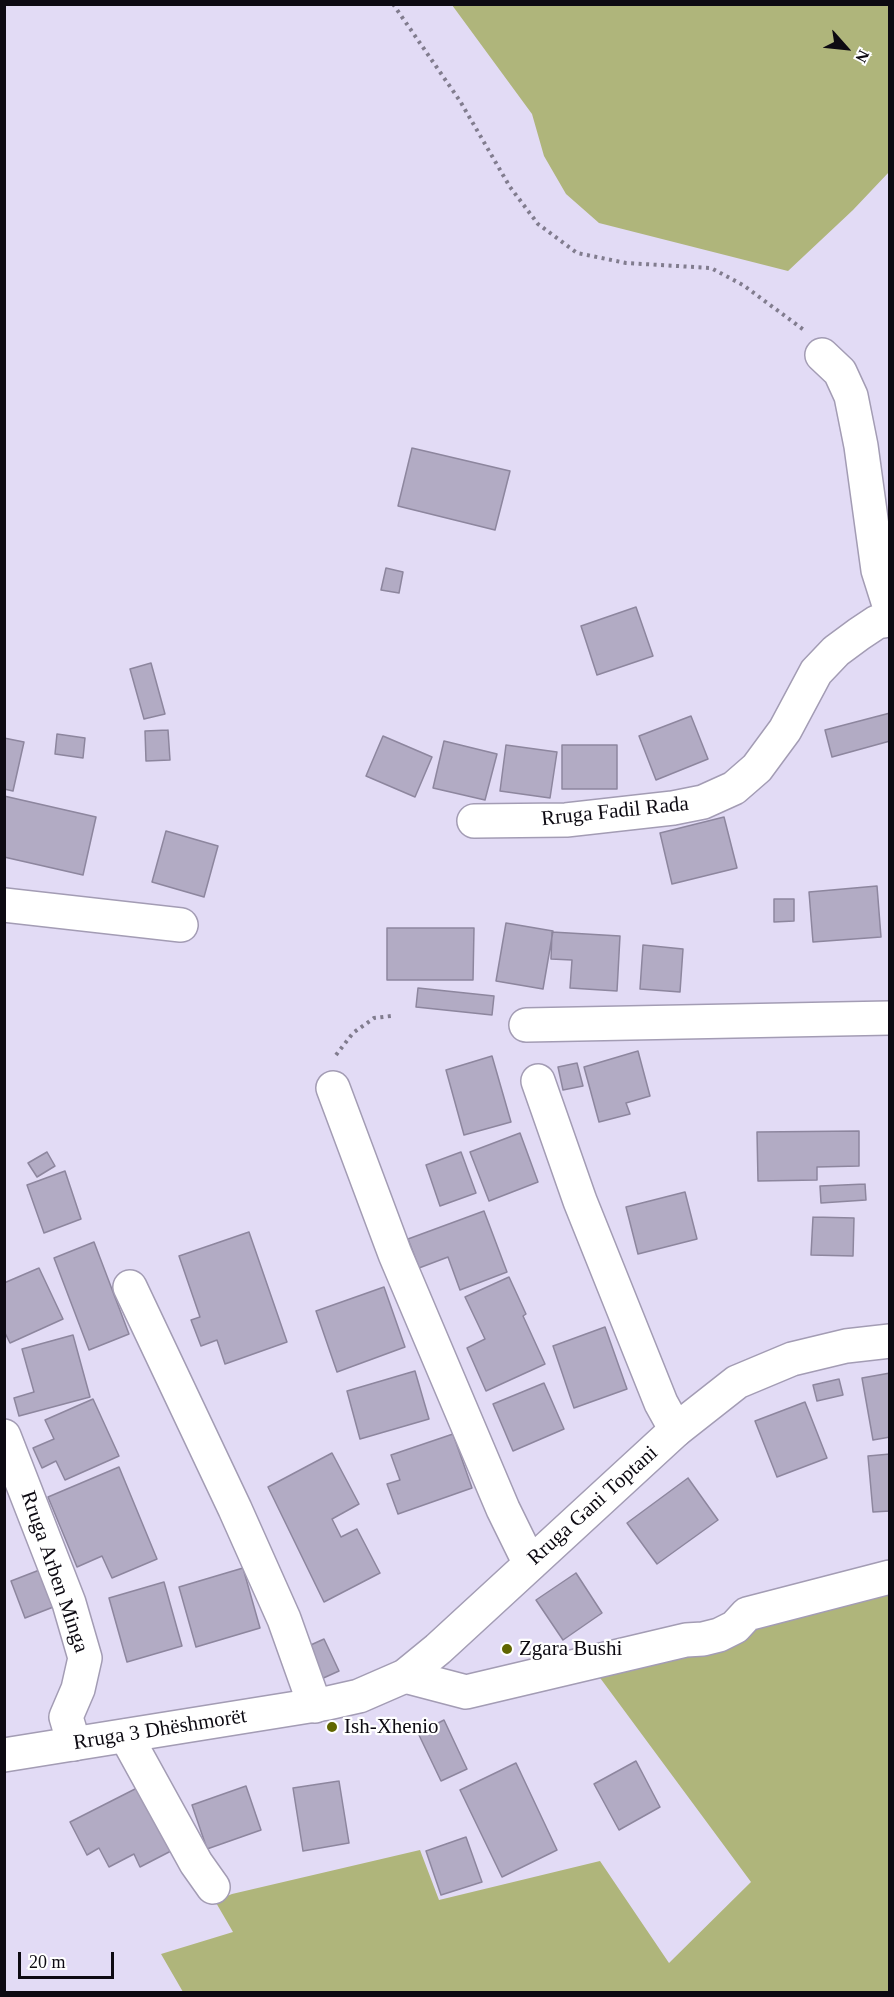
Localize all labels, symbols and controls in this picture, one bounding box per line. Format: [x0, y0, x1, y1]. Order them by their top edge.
north arrow [816, 18, 876, 78]
text: N [852, 47, 873, 65]
street label: Rruga Fadil Rada [540, 792, 690, 832]
street label: Rruga Gani Toptani [523, 1441, 663, 1571]
street label: Rruga Arben Minga [15, 1488, 93, 1656]
place label: Zgara Bushi [519, 1636, 622, 1662]
marker: Zgara Bushi [500, 1642, 514, 1656]
street label: Rruga 3 Dhëshmorët [72, 1704, 248, 1756]
place label: Ish-Xhenio [344, 1714, 438, 1740]
marker: Ish-Xhenio [325, 1720, 339, 1734]
scale bar [21, 1940, 117, 1978]
text: 20 m [29, 1952, 66, 1972]

